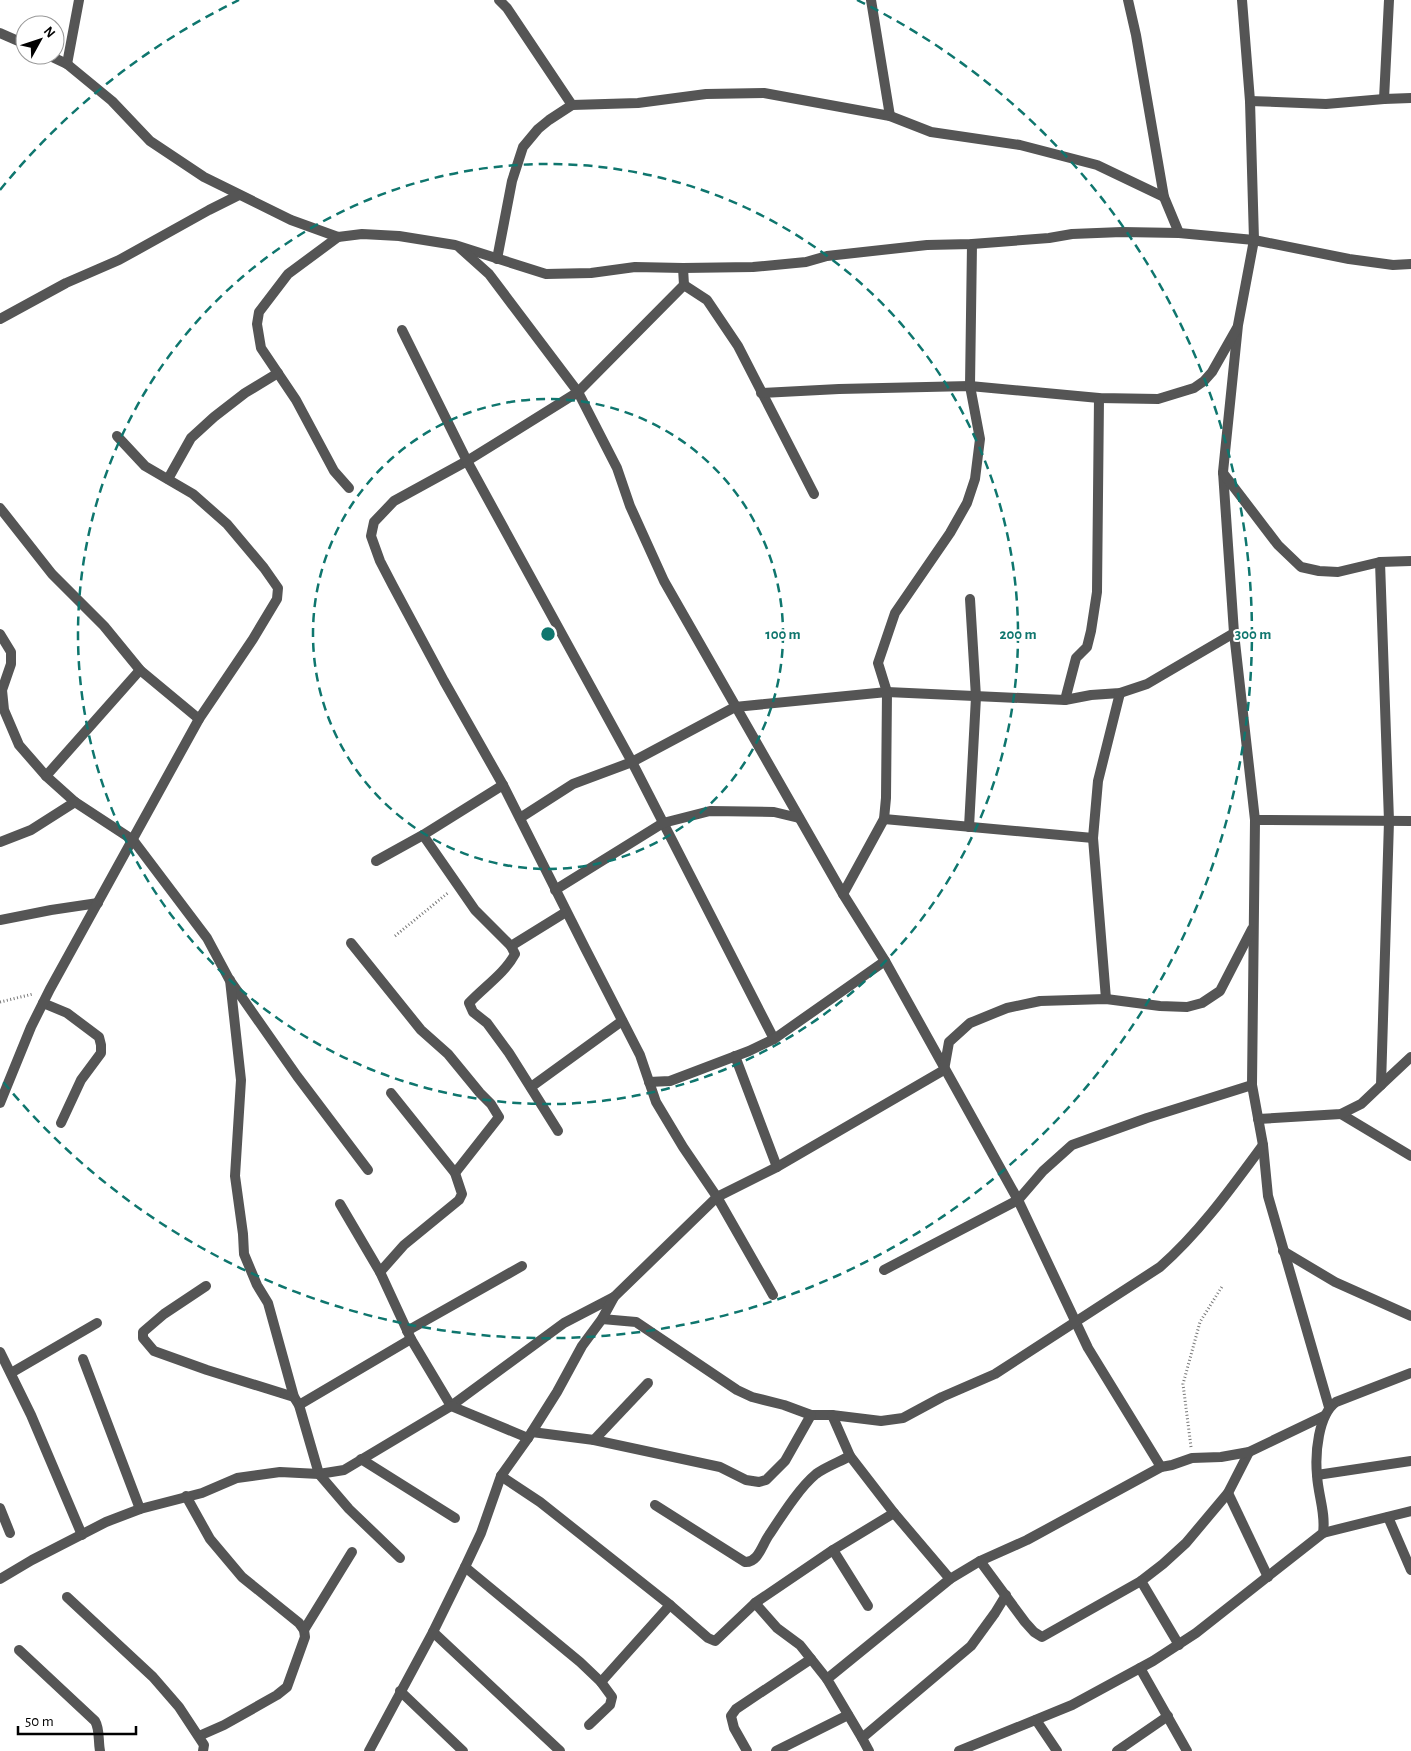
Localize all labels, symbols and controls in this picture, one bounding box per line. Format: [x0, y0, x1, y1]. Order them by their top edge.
north arrow [15, 15, 65, 65]
text: N [41, 24, 58, 41]
centre of rings [539, 625, 557, 643]
text: 100 m [765, 627, 801, 642]
text: 200 m [999, 627, 1037, 642]
text: 300 m [1235, 627, 1271, 642]
scale bar [18, 1704, 135, 1736]
text: 50 m [25, 1714, 54, 1729]

